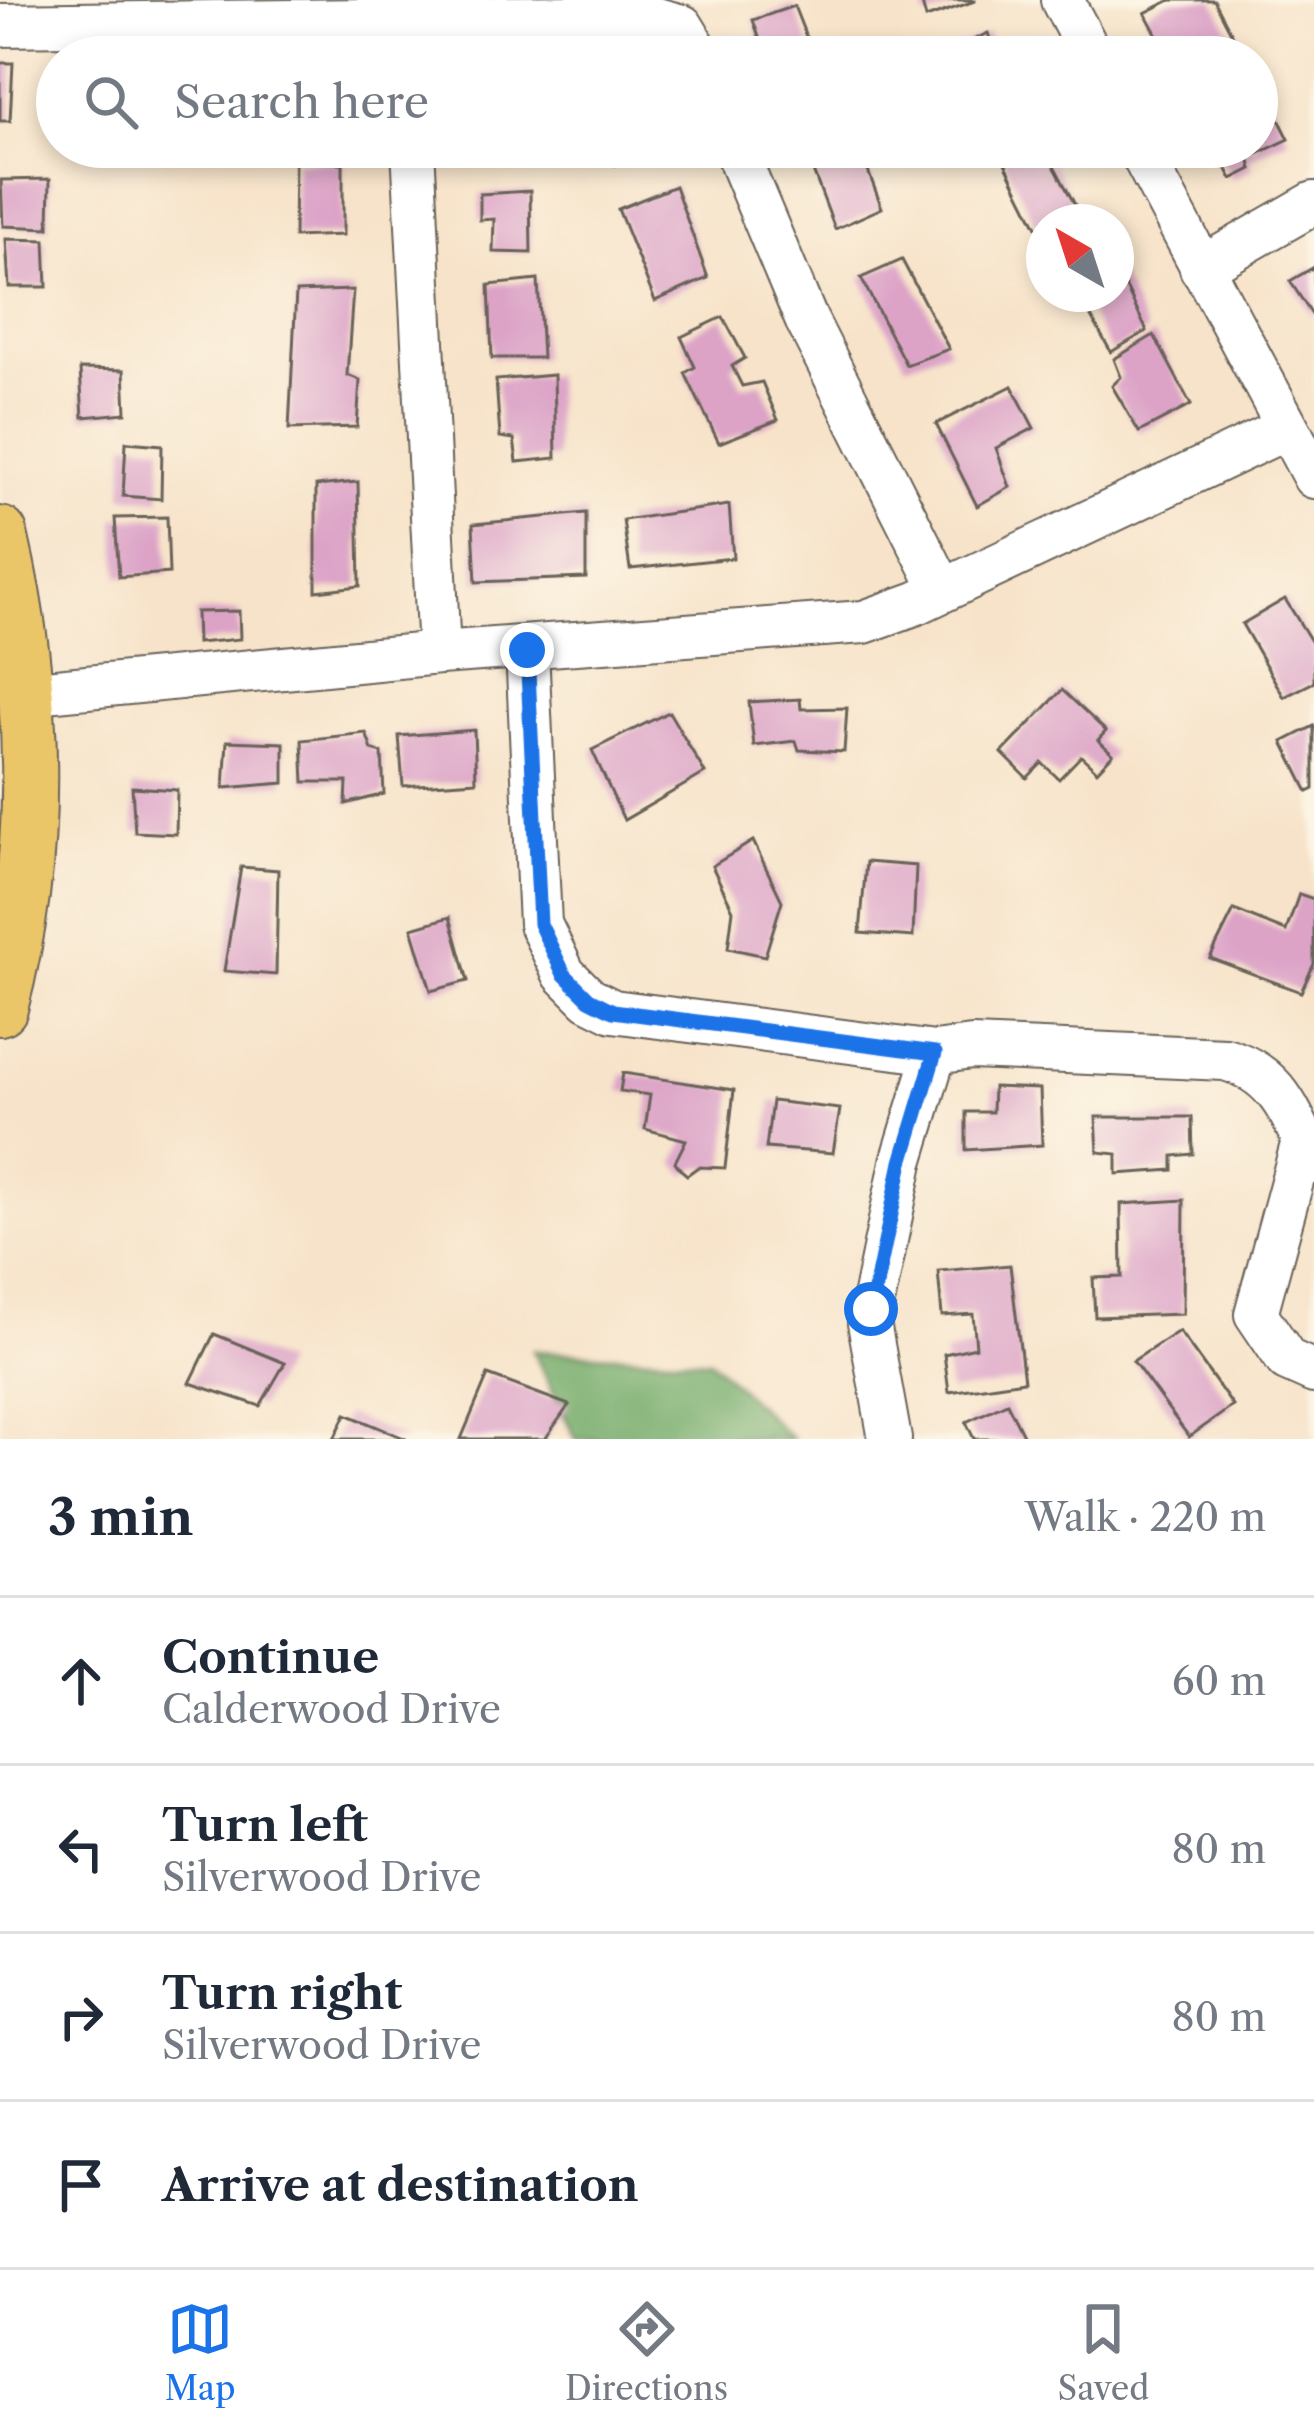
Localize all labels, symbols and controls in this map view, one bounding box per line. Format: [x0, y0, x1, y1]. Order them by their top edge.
search box [36, 36, 1278, 168]
icon: search [78, 69, 144, 135]
text: Search here [174, 74, 429, 130]
north arrow [1026, 204, 1134, 312]
route end [500, 623, 554, 677]
route start [844, 1282, 898, 1336]
text: 3 min [48, 1486, 194, 1548]
text: Walk · 220 m [1025, 1493, 1266, 1541]
text: Continue [162, 1629, 379, 1685]
icon: ahead [48, 1648, 114, 1714]
text: 60 m [1172, 1657, 1266, 1705]
text: Calderwood Drive [162, 1685, 501, 1733]
text: Turn left [162, 1797, 368, 1853]
icon: left [48, 1816, 114, 1882]
text: 80 m [1171, 1825, 1266, 1873]
text: Silverwood Drive [162, 1853, 481, 1901]
text: Turn right [162, 1965, 402, 2021]
icon: right [48, 1984, 114, 2050]
text: 80 m [1171, 1993, 1266, 2041]
text: Silverwood Drive [162, 2021, 481, 2069]
icon: arrive [48, 2152, 114, 2218]
text: Arrive at destination [162, 2157, 639, 2213]
tab: Map [165, 2296, 236, 2409]
tab: Directions [565, 2296, 728, 2409]
tab: Saved [1058, 2296, 1149, 2409]

